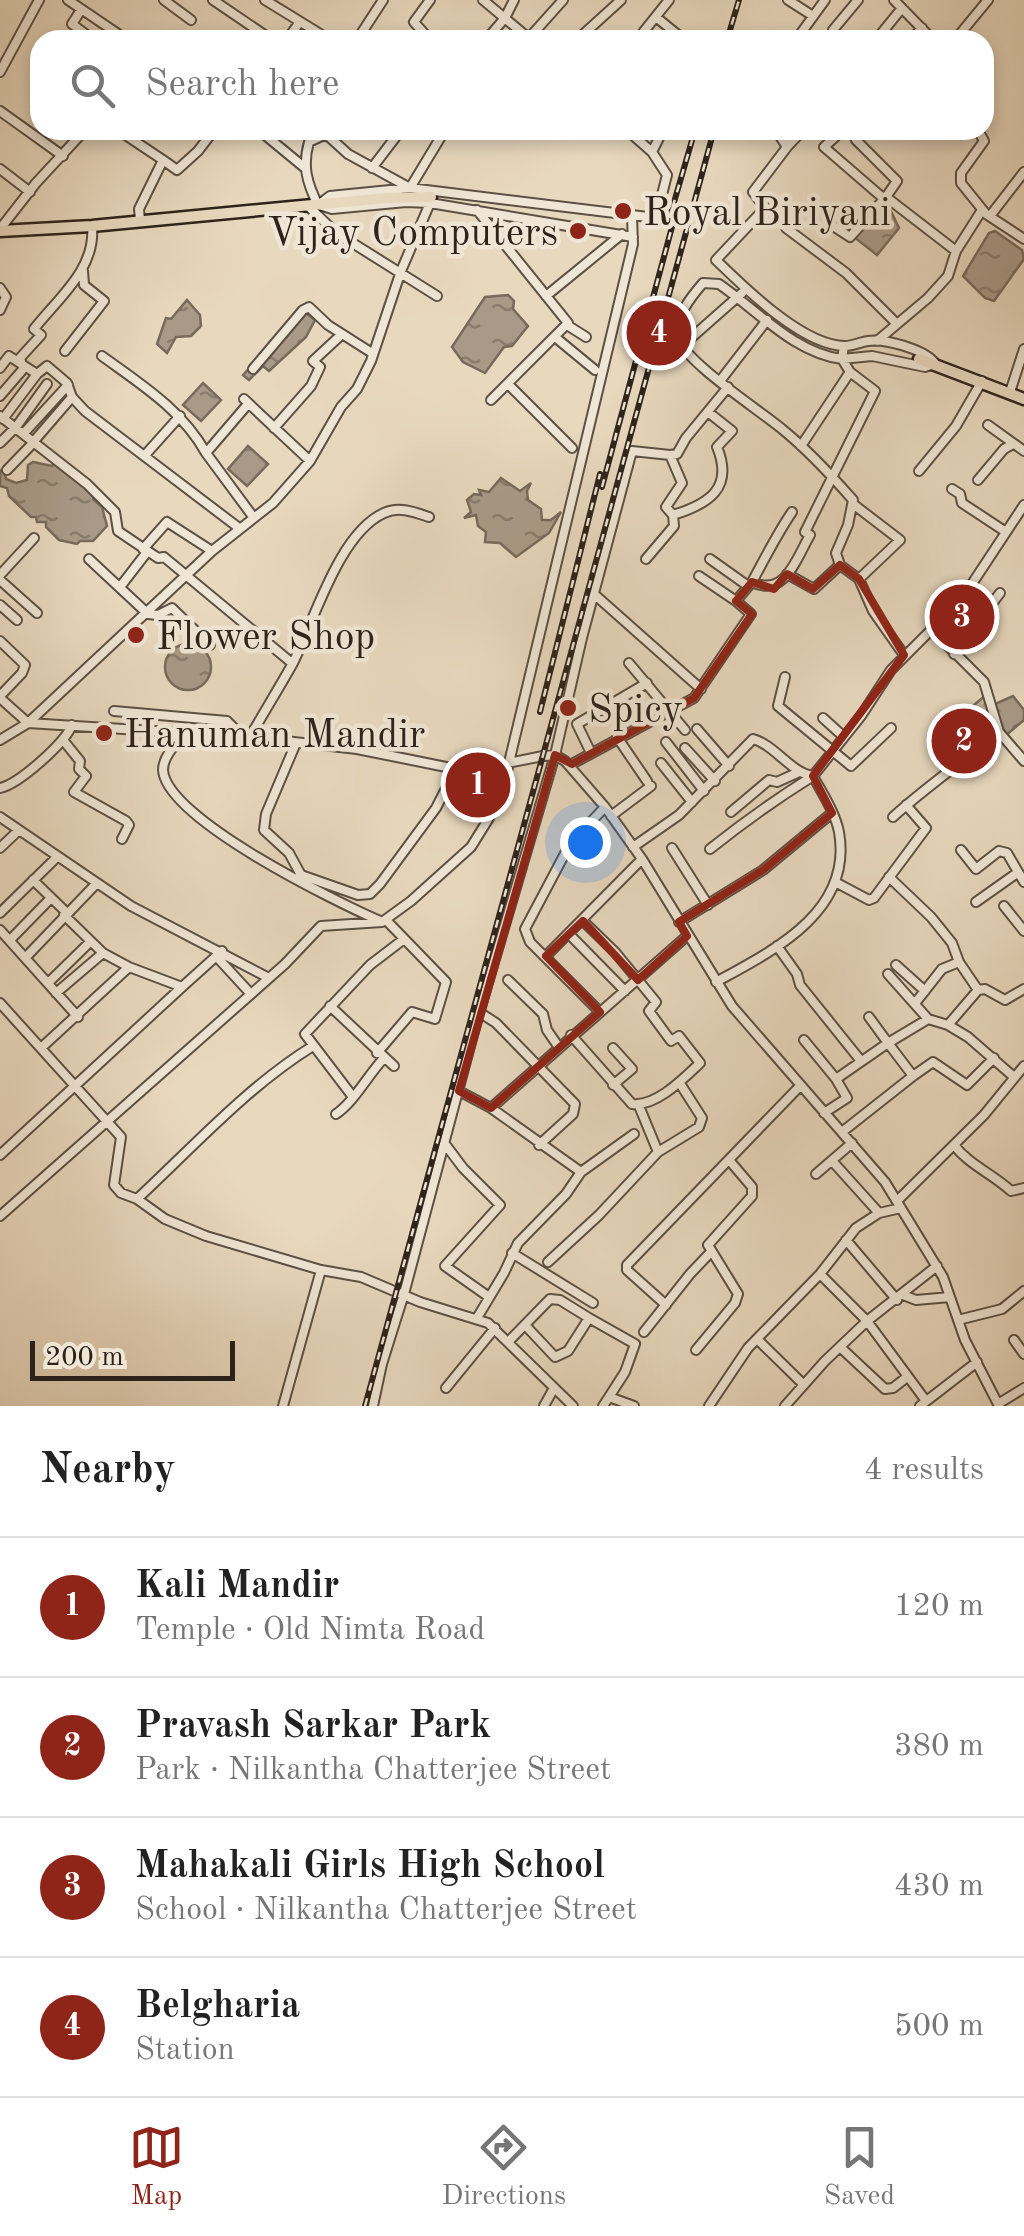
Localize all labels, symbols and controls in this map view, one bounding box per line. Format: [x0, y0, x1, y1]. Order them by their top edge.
search box [30, 30, 994, 140]
icon: search [65, 58, 120, 113]
text: Search here [145, 66, 340, 104]
place label: Royal Biriyani [643, 195, 891, 235]
marker: Royal Biriyani [612, 200, 634, 222]
place label: Vijay Computers [267, 215, 558, 255]
marker: Vijay Computers [567, 220, 589, 242]
pin: 4 [626, 296, 692, 370]
pin: 3 [930, 580, 994, 654]
place label: Flower Shop [156, 619, 375, 659]
marker: Flower Shop [125, 624, 147, 646]
place label: Spicy [588, 692, 683, 732]
marker: Spicy [557, 697, 579, 719]
pin: 2 [932, 704, 996, 778]
place label: Hanuman Mandir [124, 717, 426, 757]
marker: Hanuman Mandir [93, 722, 115, 744]
pin: 1 [446, 748, 510, 822]
your location [560, 817, 611, 868]
scale bar [30, 1336, 235, 1380]
text: 200 m [45, 1344, 124, 1372]
text: Nearby [40, 1450, 176, 1492]
text: 4 results [864, 1455, 984, 1487]
text: Kali Mandir [135, 1568, 340, 1606]
text: 1 [63, 1591, 82, 1623]
text: 120 m [894, 1591, 984, 1623]
text: Temple · Old Nimta Road [135, 1615, 485, 1647]
text: Pravash Sarkar Park [135, 1708, 491, 1746]
text: 2 [63, 1731, 82, 1763]
text: 380 m [894, 1731, 984, 1763]
text: Park · Nilkantha Chatterjee Street [135, 1755, 611, 1787]
text: Mahakali Girls High School [135, 1848, 605, 1886]
text: 3 [63, 1871, 82, 1903]
text: 430 m [894, 1871, 984, 1903]
text: School · Nilkantha Chatterjee Street [135, 1895, 637, 1927]
text: Belgharia [135, 1988, 300, 2026]
text: 4 [63, 2011, 82, 2043]
text: 500 m [894, 2011, 984, 2043]
text: Station [135, 2035, 235, 2067]
tab: Map [129, 2120, 184, 2215]
tab: Directions [442, 2120, 566, 2215]
tab: Saved [824, 2120, 895, 2215]

